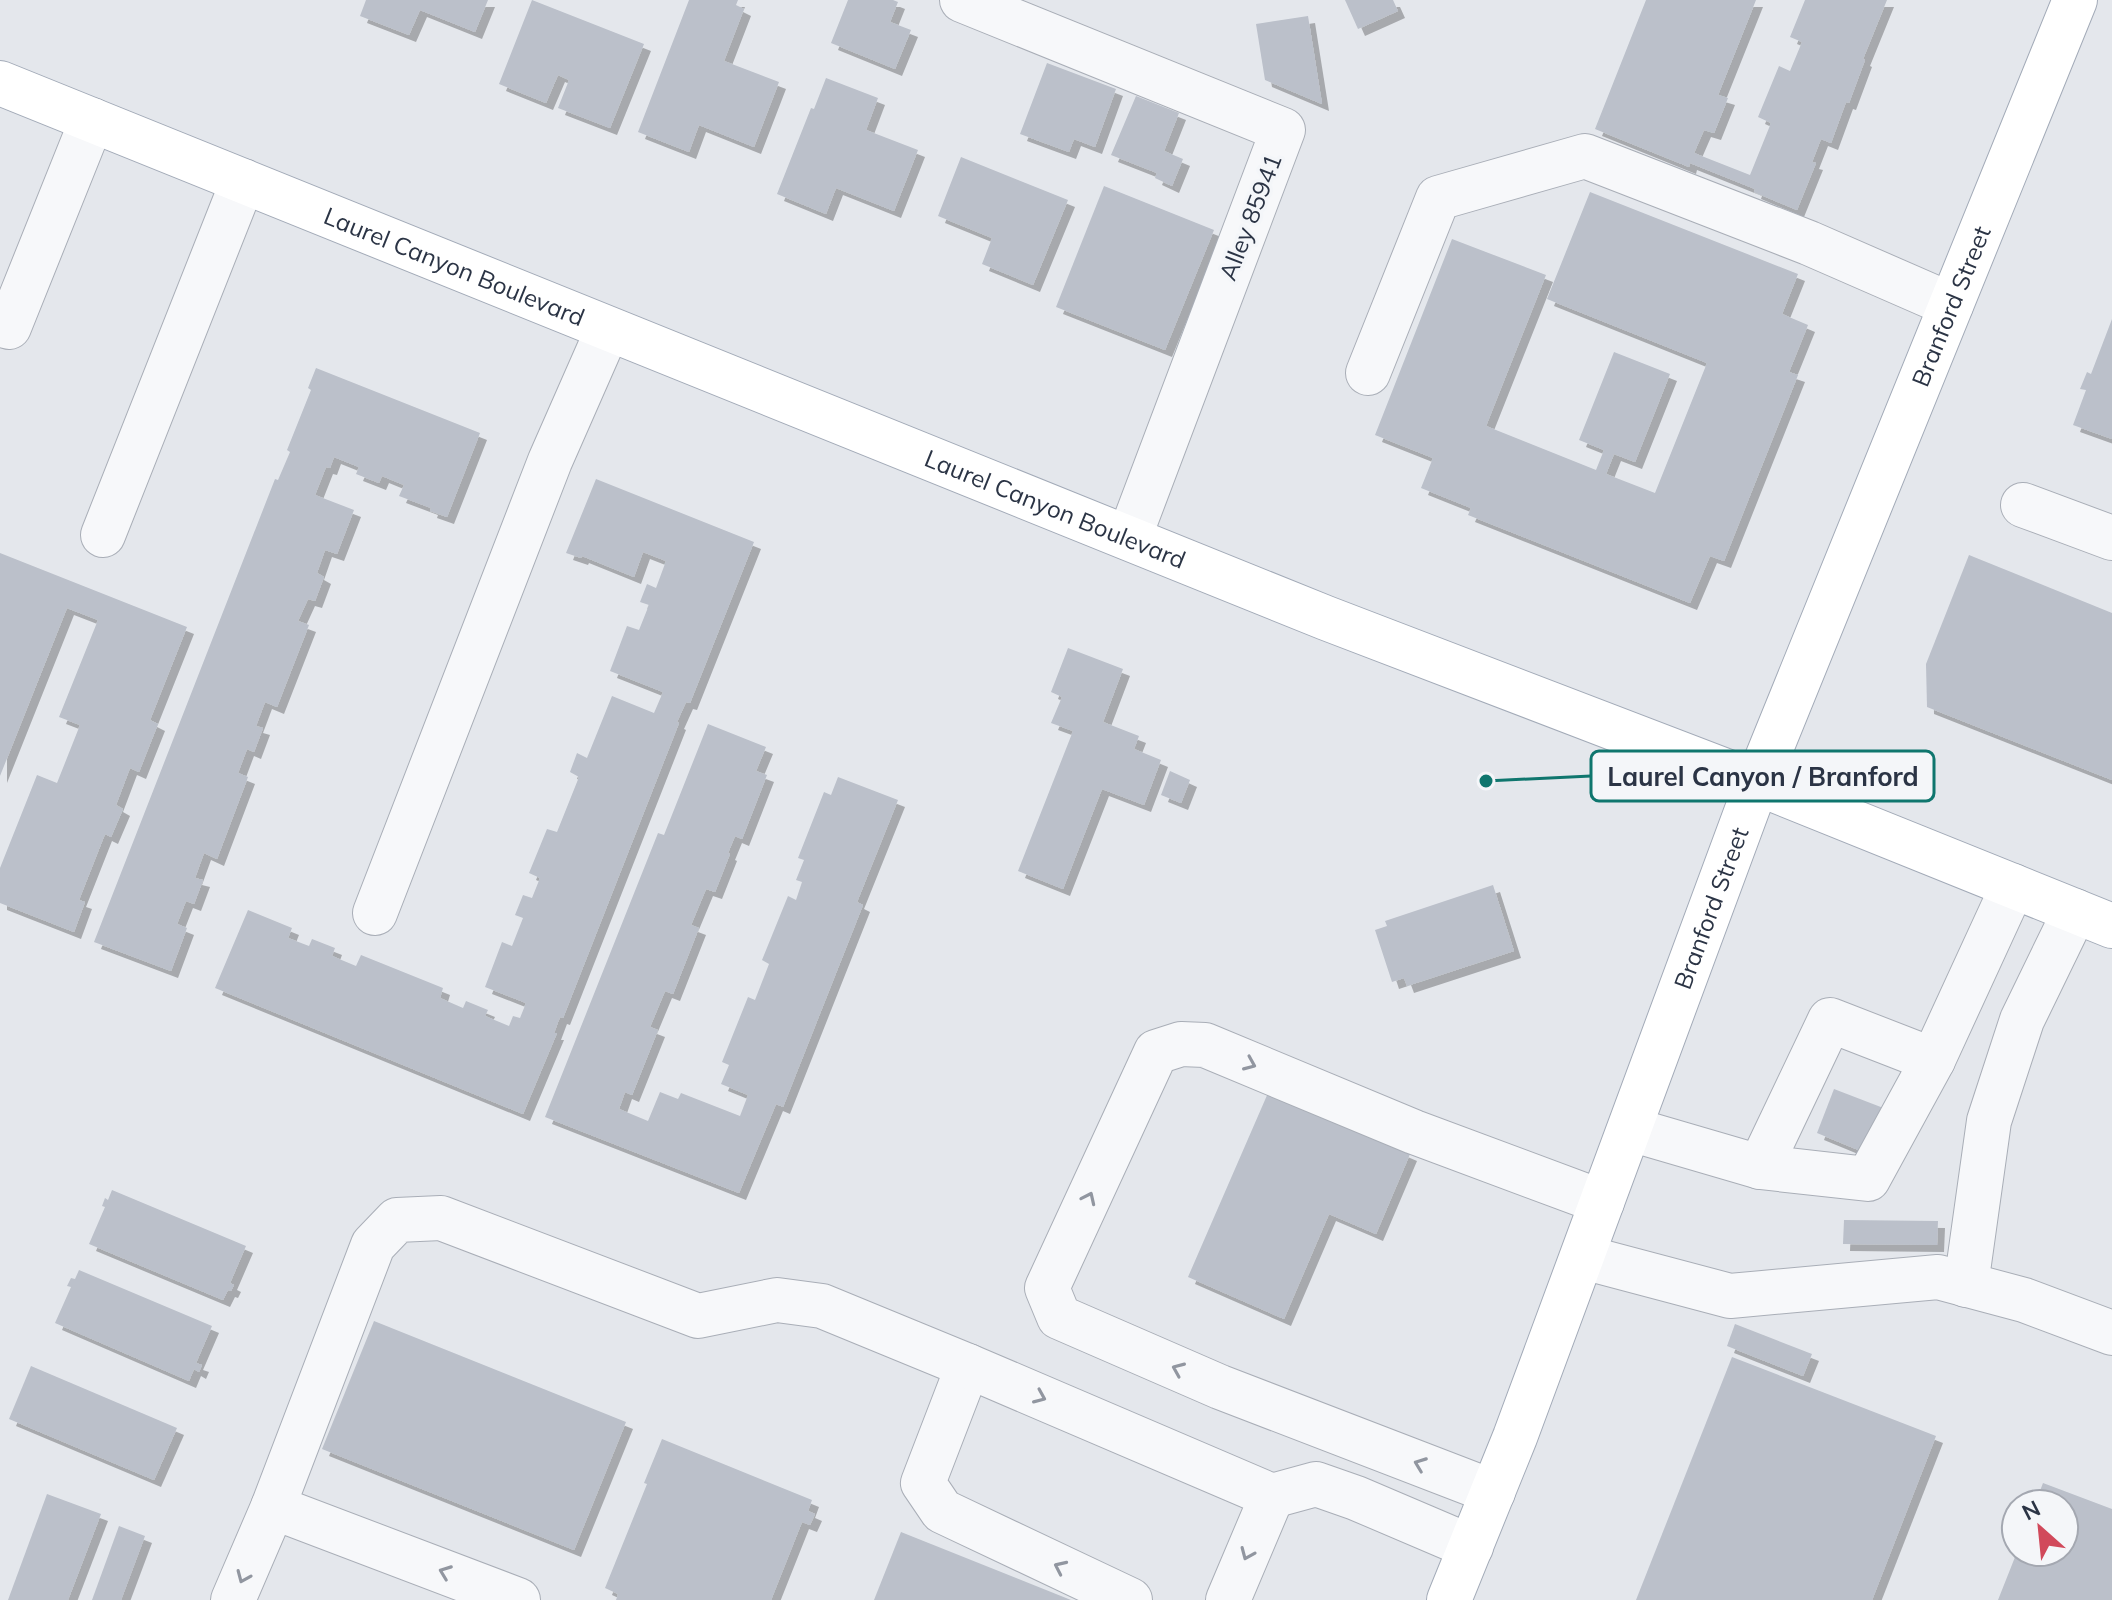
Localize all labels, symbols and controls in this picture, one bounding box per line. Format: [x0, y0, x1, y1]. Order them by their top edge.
street label: Alley 85941 [1212, 150, 1288, 284]
street label: Laurel Canyon Boulevard [320, 200, 589, 332]
street label: Branford Street [1905, 221, 1997, 391]
street label: Laurel Canyon Boulevard [921, 443, 1190, 575]
callout: Laurel Canyon / Branford [1591, 751, 1934, 801]
text: Laurel Canyon / Branford [1607, 760, 1919, 793]
street label: Branford Street [1667, 823, 1754, 993]
one-way arrow [1242, 1054, 1256, 1070]
one-way arrow [1079, 1192, 1095, 1206]
one-way arrow [1172, 1362, 1186, 1378]
one-way arrow [1031, 1387, 1046, 1403]
one-way arrow [1414, 1457, 1428, 1474]
north arrow [2000, 1488, 2080, 1568]
text: N [2017, 1494, 2045, 1526]
one-way arrow [1241, 1546, 1257, 1561]
one-way arrow [1053, 1561, 1068, 1577]
one-way arrow [439, 1565, 453, 1582]
one-way arrow [237, 1569, 253, 1583]

